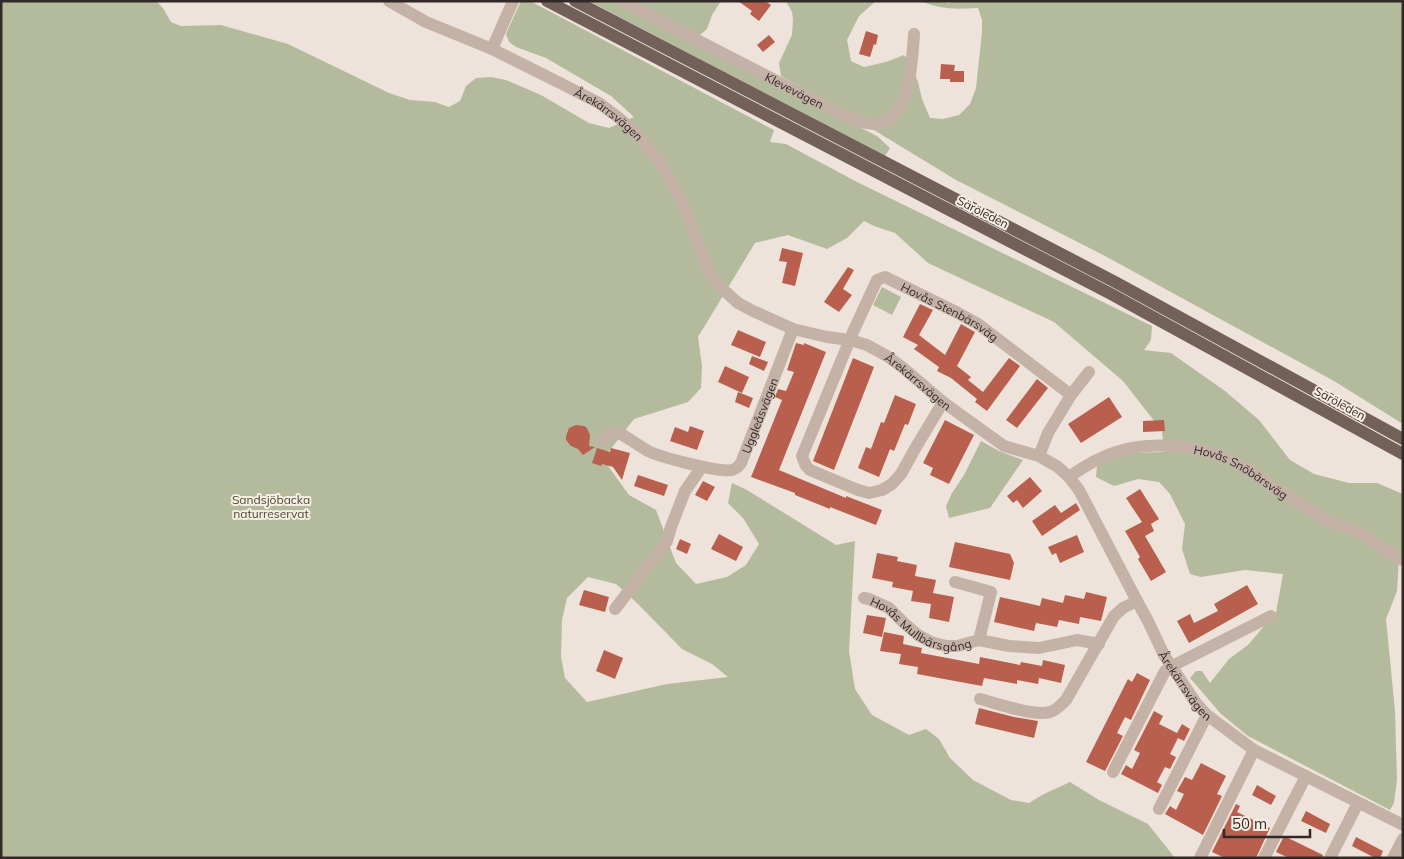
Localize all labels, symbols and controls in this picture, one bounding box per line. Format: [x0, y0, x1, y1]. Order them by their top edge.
street label: Klevevägen [763, 69, 826, 111]
street label: Årekärrsvägen [572, 84, 647, 143]
street label: Säröleden [955, 193, 1011, 231]
street label: Hovås Stenbärsväg [899, 279, 1001, 344]
street label: Årekärrsvägen [882, 349, 954, 413]
street label: Uggleåsvägen [738, 375, 781, 455]
street label: Säröleden [1312, 383, 1368, 423]
street label: Hovås Snöbärsväg [1193, 441, 1291, 502]
park label: Sandsjöbacka naturreservat [232, 492, 310, 521]
street label: Hovås Mullbärsgång [868, 593, 973, 654]
street label: Årekärrsvägen [1156, 648, 1215, 723]
scale bar [1224, 806, 1310, 838]
text: 50 m [1232, 814, 1267, 833]

